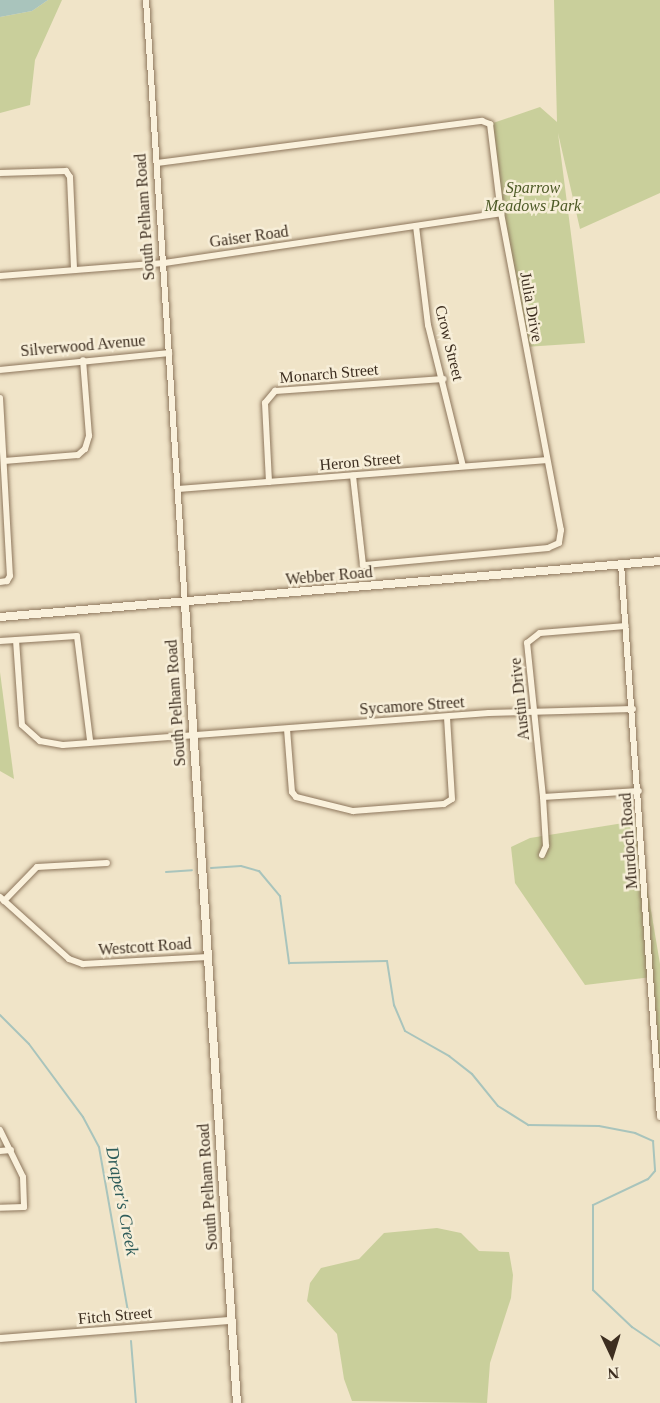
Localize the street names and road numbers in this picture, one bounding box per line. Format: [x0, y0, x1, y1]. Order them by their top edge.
street label: South Pelham Road [131, 153, 159, 281]
street label: Gaiser Road [208, 222, 290, 252]
street label: Julia Drive [515, 271, 547, 343]
street label: Crow Street [430, 303, 468, 383]
street label: Silverwood Avenue [19, 331, 147, 361]
street label: Monarch Street [279, 360, 379, 388]
street label: Heron Street [319, 449, 401, 475]
street label: Webber Road [285, 563, 373, 589]
street label: South Pelham Road [162, 639, 190, 767]
street label: Austin Drive [506, 657, 534, 741]
street label: Sycamore Street [359, 693, 465, 719]
street label: Murdoch Road [616, 792, 642, 890]
street label: Westcott Road [98, 934, 192, 960]
street label: South Pelham Road [194, 1123, 222, 1251]
street label: Fitch Street [77, 1303, 153, 1329]

